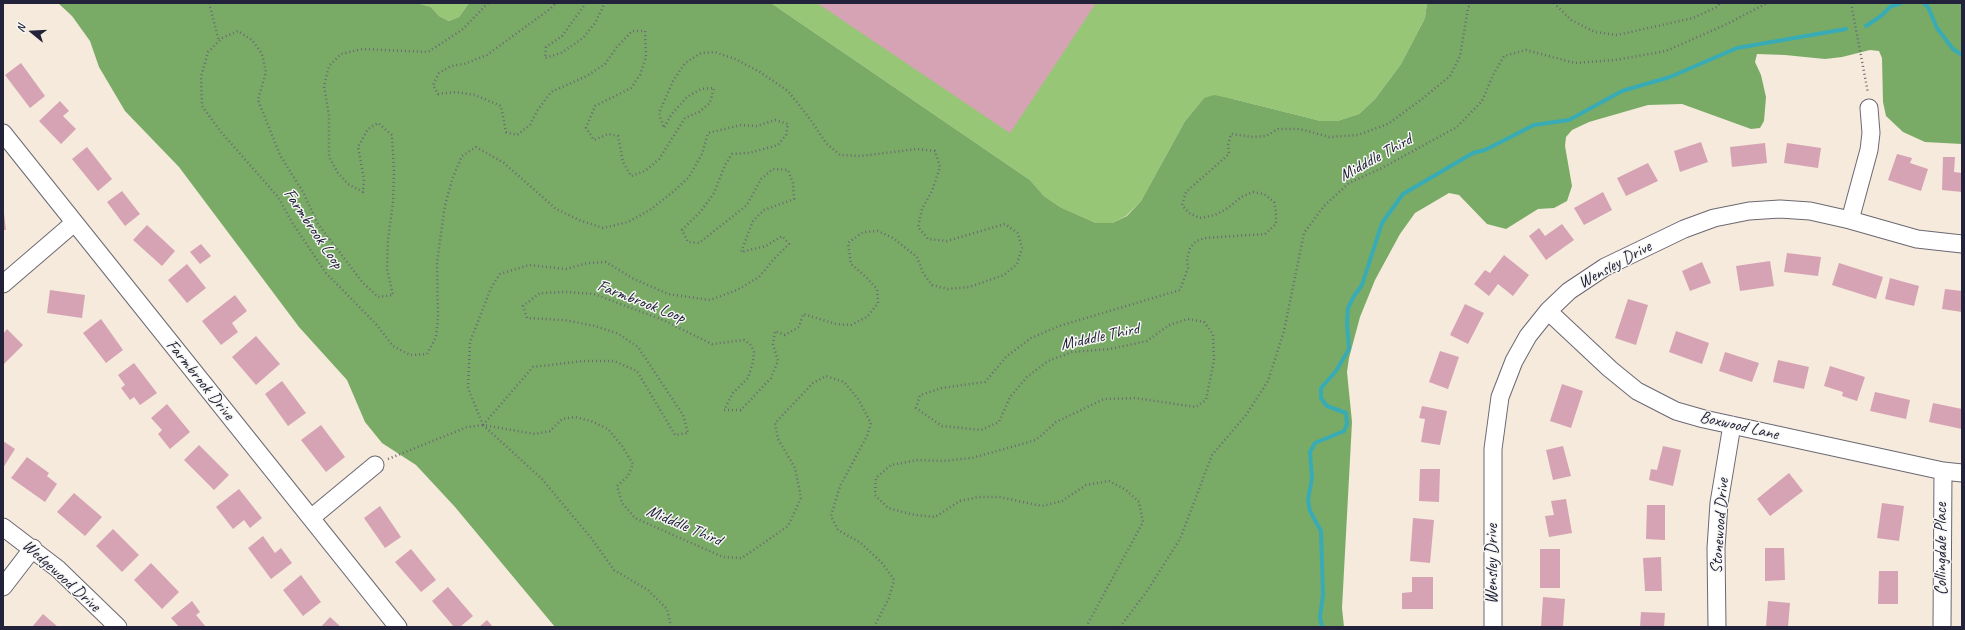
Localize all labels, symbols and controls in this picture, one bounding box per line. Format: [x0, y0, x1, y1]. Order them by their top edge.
north arrow [12, 12, 52, 52]
text: N [13, 23, 28, 34]
street label: Midddle Third [1336, 130, 1416, 186]
street label: Farmbrook Loop [279, 185, 347, 273]
street label: Wensley Drive [1575, 237, 1655, 293]
street label: Farmbrook Loop [594, 276, 688, 328]
street label: Midddle Third [1059, 319, 1141, 355]
street label: Farmbrook Drive [161, 336, 239, 424]
street label: Boxwood Lane [1698, 407, 1780, 445]
street label: Stonewood Drive [1706, 478, 1734, 574]
street label: Midddle Third [643, 501, 725, 551]
street label: Collingdale Place [1932, 503, 1952, 595]
street label: Wensley Drive [1483, 524, 1503, 604]
street label: Wedgewood Drive [18, 536, 104, 616]

